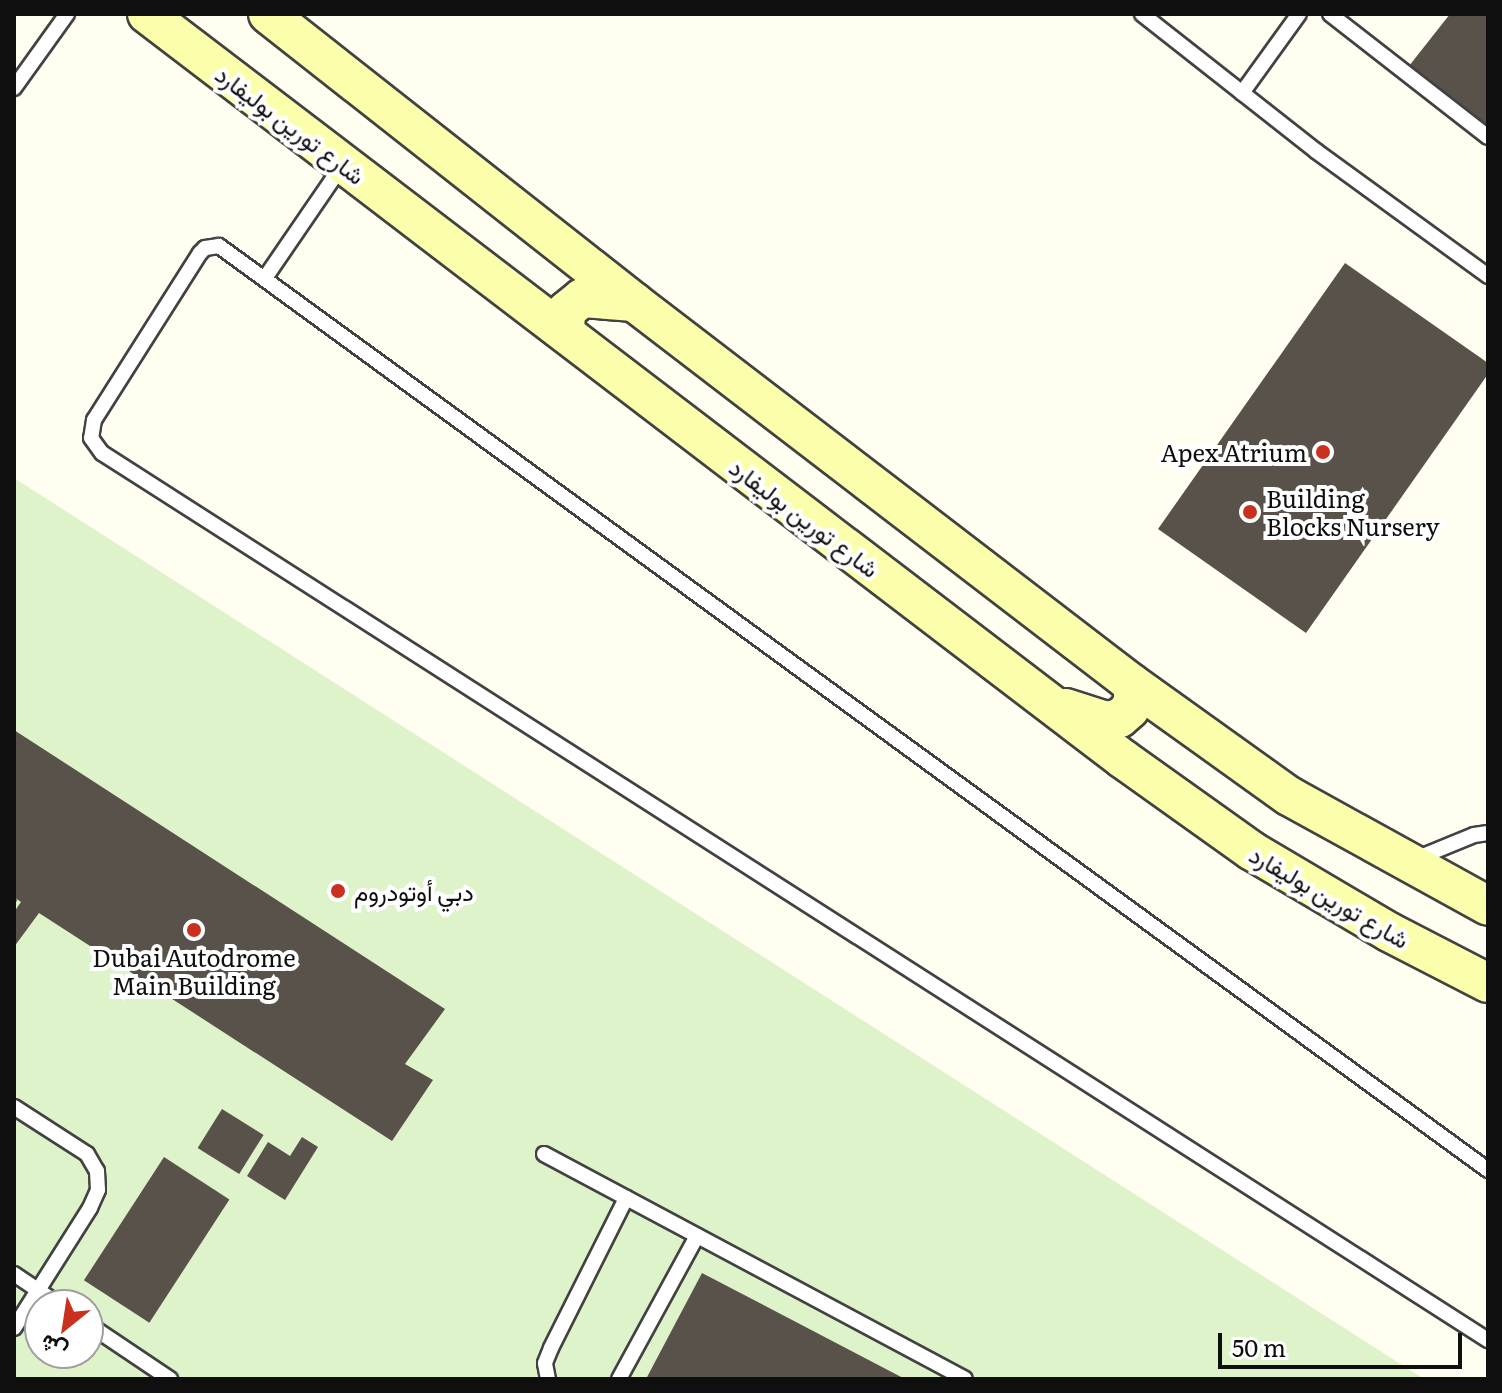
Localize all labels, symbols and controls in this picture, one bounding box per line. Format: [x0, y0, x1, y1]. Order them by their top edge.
street label: شارع تورين بوليفارد [211, 59, 371, 189]
place label: Apex Atrium [1161, 438, 1307, 466]
marker: Apex Atrium [1314, 443, 1332, 461]
street label: شارع تورين بوليفارد [725, 452, 885, 582]
place label: Building Blocks Nursery [1266, 484, 1440, 540]
marker: Building Blocks Nursery [1241, 503, 1259, 521]
street label: شارع تورين بوليفارد [1245, 839, 1415, 953]
place label: دبي أوتودروم [354, 877, 474, 905]
marker: دبي أوتودروم [329, 882, 347, 900]
marker: Dubai Autodrome Main Building [185, 921, 203, 939]
place label: Dubai Autodrome Main Building [92, 943, 296, 999]
north arrow [24, 1289, 104, 1369]
scale bar [1222, 1317, 1466, 1367]
text: ش [33, 1328, 72, 1369]
text: 50 m [1232, 1329, 1286, 1364]

